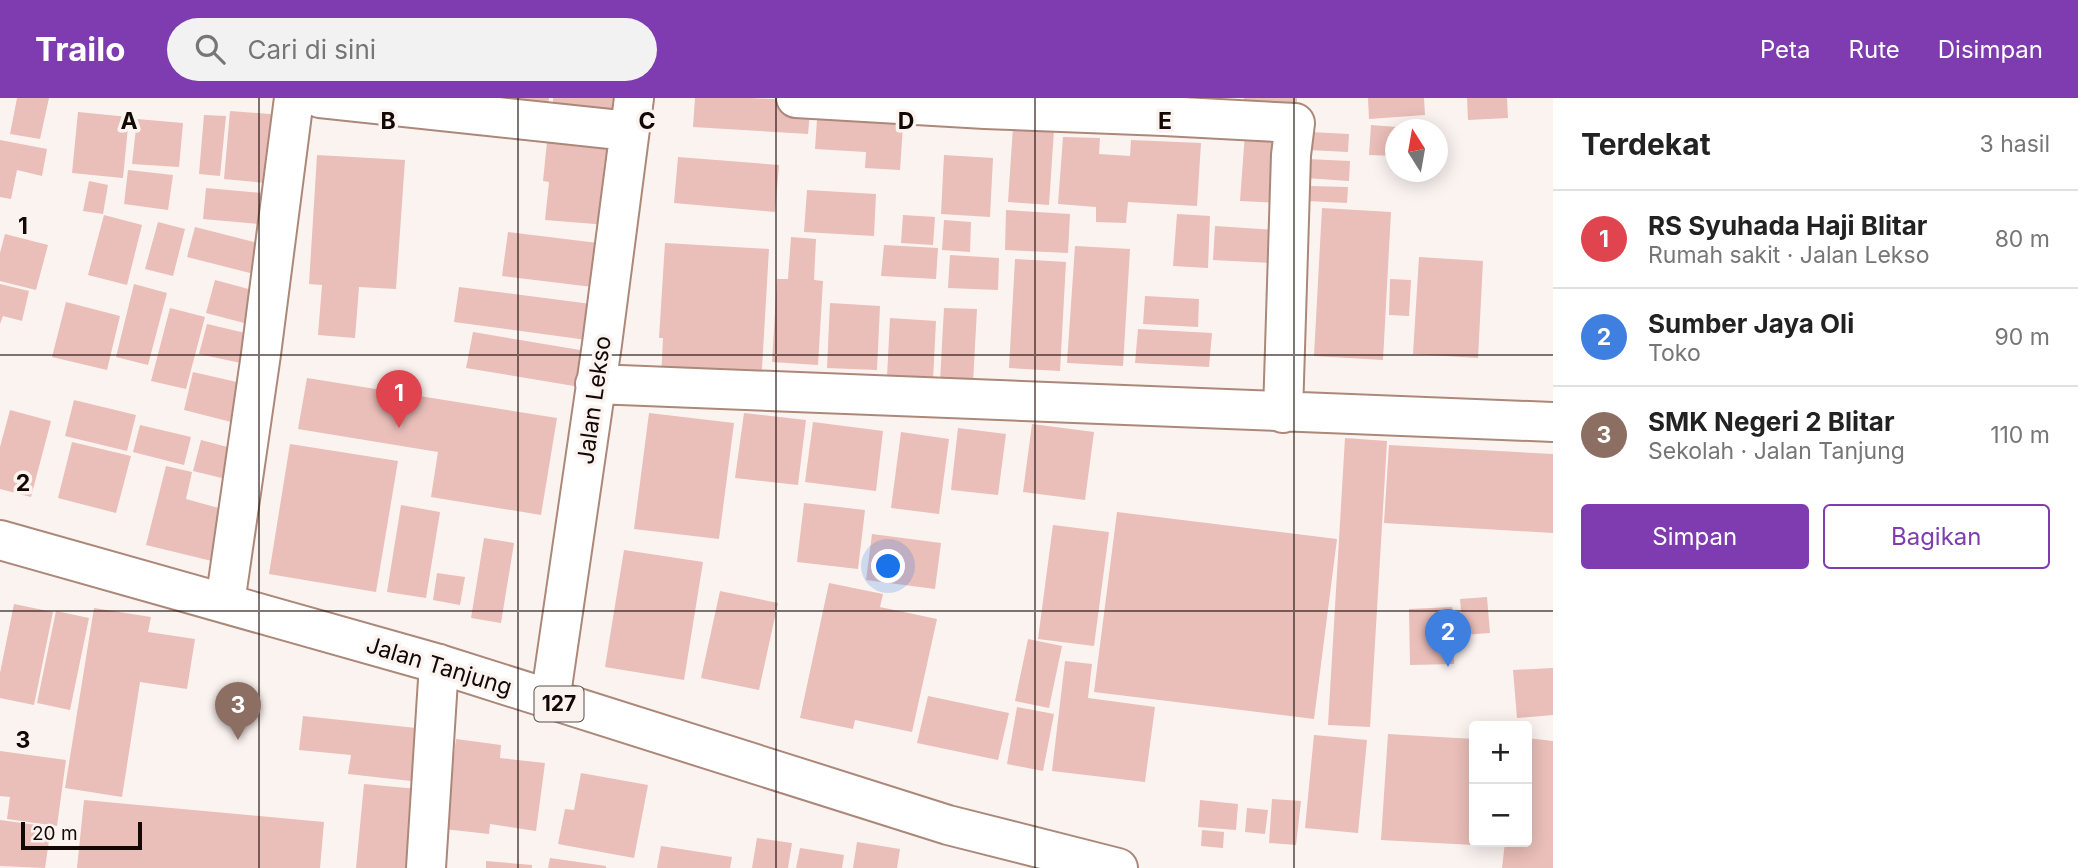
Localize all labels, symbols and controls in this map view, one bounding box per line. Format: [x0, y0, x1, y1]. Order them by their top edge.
search box [167, 18, 657, 81]
text: Trailo [35, 29, 125, 69]
icon: search [191, 30, 229, 68]
text: Cari di sini [247, 34, 376, 65]
text: Peta [1760, 35, 1811, 64]
text: Rute [1849, 35, 1900, 64]
text: Disimpan [1938, 35, 2043, 64]
text: A [120, 107, 138, 135]
text: B [380, 107, 396, 135]
text: C [638, 107, 656, 135]
text: D [898, 107, 914, 135]
text: E [1158, 107, 1172, 135]
north arrow [1385, 119, 1448, 182]
text: Terdekat [1581, 126, 1711, 162]
text: 3 hasil [1980, 130, 2050, 158]
text: RS Syuhada Haji Blitar [1648, 210, 1927, 241]
text: 1 [18, 212, 28, 240]
text: 1 [1599, 225, 1609, 253]
text: 80 m [1995, 225, 2050, 253]
text: Rumah sakit · Jalan Lekso [1648, 241, 1929, 269]
text: Sumber Jaya Oli [1648, 308, 1854, 339]
text: 2 [1597, 323, 1611, 351]
text: 90 m [1995, 323, 2050, 351]
street label: Jalan Lekso [571, 334, 617, 466]
text: Toko [1648, 339, 1701, 367]
pin: 1 [376, 370, 422, 428]
text: SMK Negeri 2 Blitar [1648, 406, 1894, 437]
text: 3 [1597, 421, 1611, 449]
text: 110 m [1990, 421, 2050, 449]
text: Sekolah · Jalan Tanjung [1648, 437, 1905, 465]
text: 2 [16, 469, 30, 497]
button: Simpan [1581, 504, 1809, 569]
button: Bagikan [1823, 504, 2050, 569]
your location [871, 549, 905, 583]
pin: 2 [1425, 609, 1471, 667]
street label: Jalan Tanjung [363, 631, 515, 701]
pin: 3 [215, 682, 261, 740]
road number: 127 [534, 686, 584, 722]
map controls [1469, 721, 1532, 847]
button: + [1469, 721, 1532, 784]
text: 3 [16, 726, 30, 754]
button: − [1469, 784, 1532, 847]
scale bar [21, 819, 142, 851]
text: 20 m [32, 822, 78, 845]

